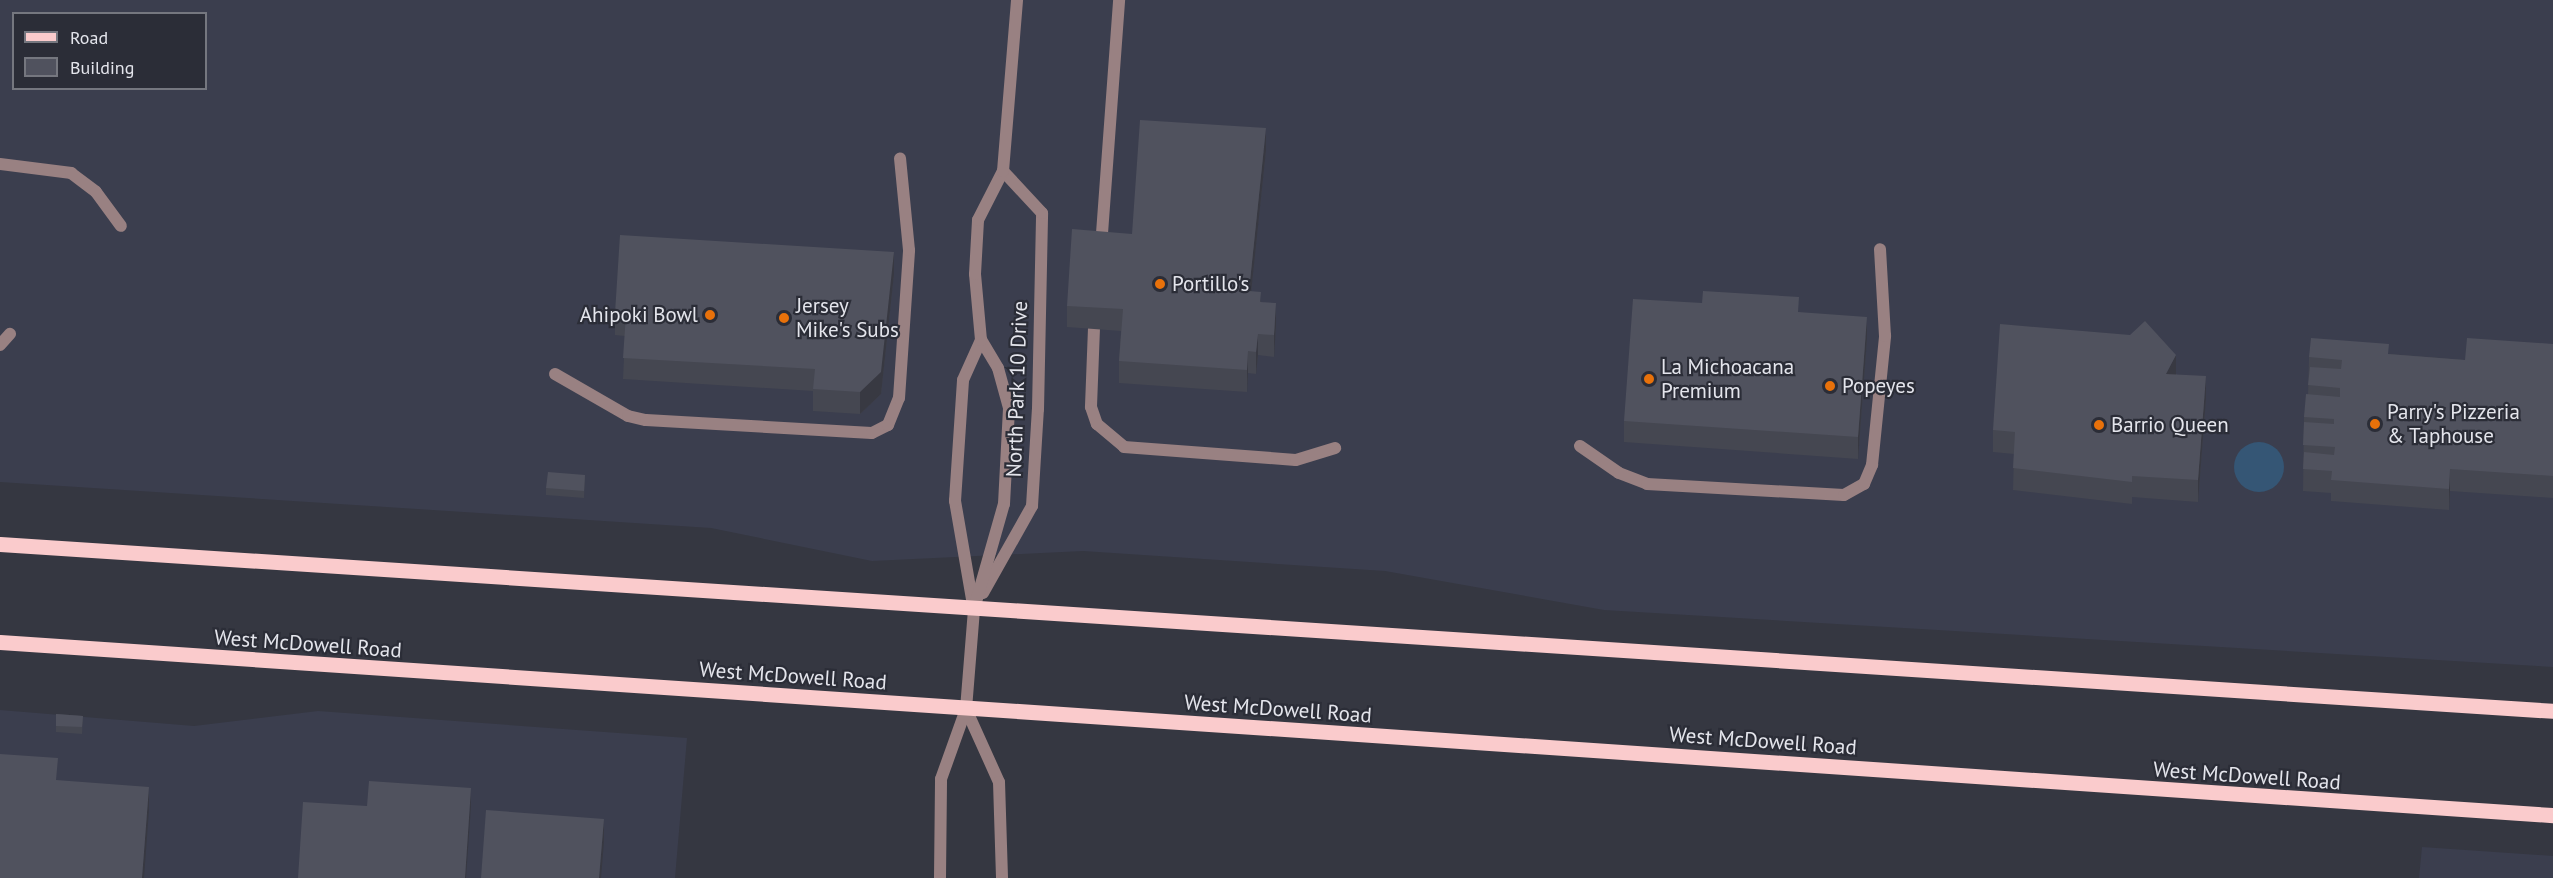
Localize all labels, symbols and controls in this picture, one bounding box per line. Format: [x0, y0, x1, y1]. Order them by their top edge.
legend [12, 12, 207, 90]
text: Road [70, 26, 108, 49]
text: Building [70, 56, 134, 79]
place label: Portillo's [1172, 271, 1249, 297]
marker: Portillo's [1153, 277, 1167, 291]
place label: Jersey Mike's Subs [796, 293, 899, 343]
street label: North Park 10 Drive [1001, 300, 1033, 478]
place label: Ahipoki Bowl [580, 302, 698, 328]
marker: Ahipoki Bowl [703, 308, 717, 322]
marker: Jersey Mike's Subs [777, 311, 791, 325]
place label: La Michoacana Premium [1661, 354, 1794, 404]
marker: La Michoacana Premium [1642, 372, 1656, 386]
place label: Popeyes [1842, 373, 1915, 399]
marker: Popeyes [1823, 379, 1837, 393]
place label: Parry's Pizzeria & Taphouse [2387, 399, 2520, 449]
place label: Barrio Queen [2111, 412, 2229, 438]
marker: Parry's Pizzeria & Taphouse [2368, 417, 2382, 431]
marker: Barrio Queen [2092, 418, 2106, 432]
street label: West McDowell Road [213, 625, 403, 663]
street label: West McDowell Road [698, 657, 888, 695]
street label: West McDowell Road [1183, 690, 1373, 728]
street label: West McDowell Road [1668, 722, 1858, 760]
street label: West McDowell Road [2152, 757, 2342, 795]

